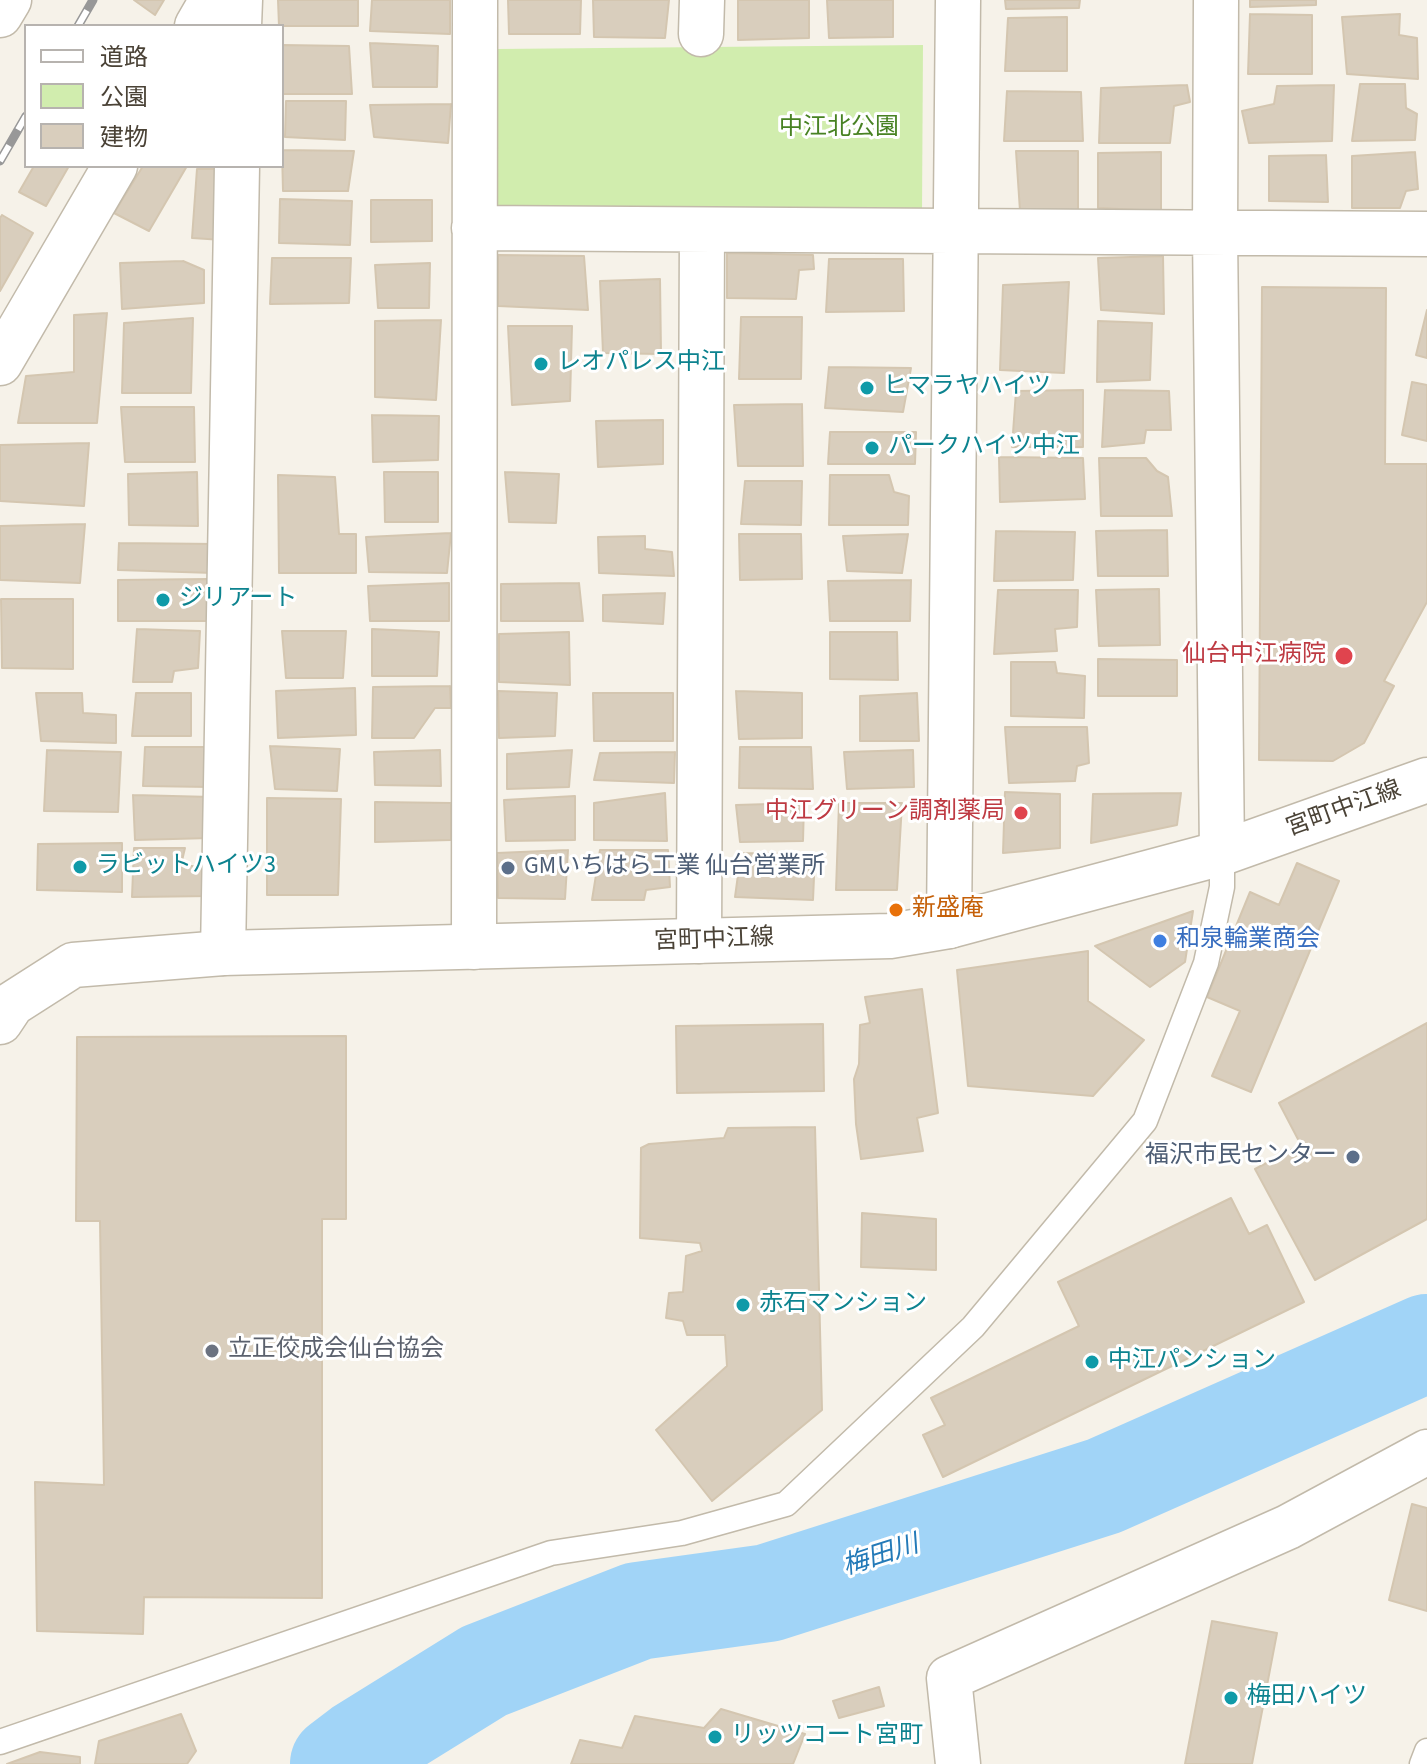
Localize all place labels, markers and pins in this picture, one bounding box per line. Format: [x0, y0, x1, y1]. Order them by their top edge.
place label: レオパレス中江 [557, 350, 725, 378]
marker: レオパレス中江 [532, 355, 550, 373]
place label: ヒマラヤハイツ [883, 374, 1051, 402]
marker: ヒマラヤハイツ [858, 379, 876, 397]
place label: パークハイツ中江 [888, 434, 1080, 462]
marker: パークハイツ中江 [863, 439, 881, 457]
place label: ジリアート [179, 586, 298, 614]
marker: ジリアート [154, 591, 172, 609]
place label: 仙台中江病院 [1182, 642, 1326, 670]
marker: 仙台中江病院 [1333, 645, 1355, 667]
place label: 中江グリーン調剤薬局 [765, 799, 1005, 827]
marker: 中江グリーン調剤薬局 [1012, 804, 1030, 822]
place label: ラビットハイツ3 [96, 853, 276, 881]
place label: GMいちはら工業 仙台営業所 [524, 854, 825, 882]
marker: ラビットハイツ3 [71, 858, 89, 876]
marker: GMいちはら工業 仙台営業所 [499, 859, 517, 877]
place label: 新盛庵 [912, 896, 984, 924]
marker: 新盛庵 [887, 901, 905, 919]
place label: 和泉輪業商会 [1176, 927, 1320, 955]
marker: 和泉輪業商会 [1151, 932, 1169, 950]
place label: 福沢市民センター [1145, 1143, 1337, 1171]
marker: 福沢市民センター [1344, 1148, 1362, 1166]
place label: 赤石マンション [759, 1291, 927, 1319]
marker: 赤石マンション [734, 1296, 752, 1314]
place label: 立正佼成会仙台協会 [228, 1337, 444, 1365]
marker: 立正佼成会仙台協会 [203, 1342, 221, 1360]
place label: 中江パンション [1108, 1348, 1276, 1376]
marker: 中江パンション [1083, 1353, 1101, 1371]
place label: 梅田ハイツ [1247, 1684, 1367, 1712]
marker: 梅田ハイツ [1222, 1689, 1240, 1707]
place label: リッツコート宮町 [731, 1723, 923, 1751]
marker: リッツコート宮町 [706, 1728, 724, 1746]

